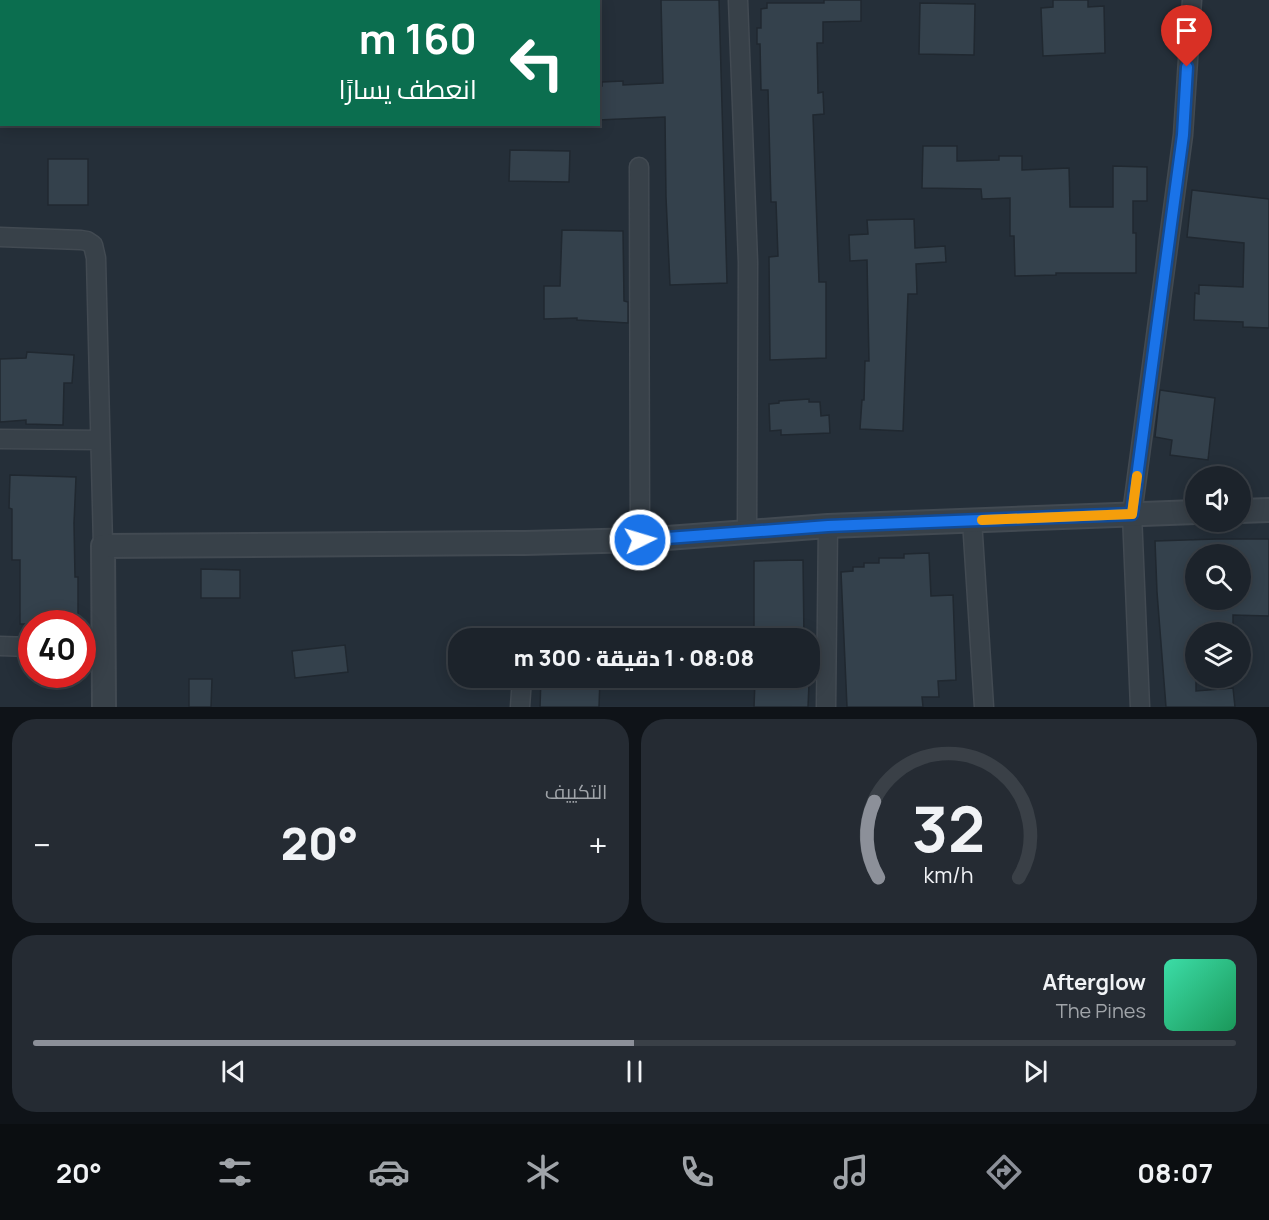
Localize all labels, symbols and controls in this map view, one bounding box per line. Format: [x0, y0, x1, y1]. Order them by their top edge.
pin [1161, 5, 1212, 67]
text: 160 m [359, 9, 477, 67]
icon: arrive [1170, 14, 1203, 47]
icon: left [498, 24, 576, 102]
text: انعطف يسارًا [338, 70, 477, 107]
map controls [1185, 466, 1251, 688]
button: sound [1185, 466, 1251, 532]
position arrow [608, 508, 672, 572]
button: search [1185, 544, 1251, 610]
speed limit sign: 40 [18, 610, 96, 688]
button: layers [1185, 622, 1251, 688]
text: 08:08 · 1 دقيقة · 300 m [514, 643, 754, 673]
text: التكييف [545, 778, 608, 805]
text: 32 [912, 785, 985, 871]
text: 20° [281, 812, 359, 874]
text: − [33, 822, 51, 867]
text: + [588, 822, 608, 867]
text: km/h [924, 860, 974, 889]
text: Afterglow [1042, 967, 1146, 997]
text: The Pines [1056, 997, 1146, 1024]
icon: previous [217, 1055, 250, 1088]
icon: pause [618, 1055, 651, 1088]
icon: next [1019, 1055, 1052, 1088]
icon: filters [214, 1151, 256, 1193]
icon: car [368, 1151, 410, 1193]
icon: climate [522, 1151, 564, 1193]
icon: phone [676, 1151, 718, 1193]
icon: music [830, 1151, 872, 1193]
icon: directions [983, 1151, 1025, 1193]
text: 20° [56, 1154, 102, 1191]
text: 08:07 [1137, 1154, 1213, 1191]

